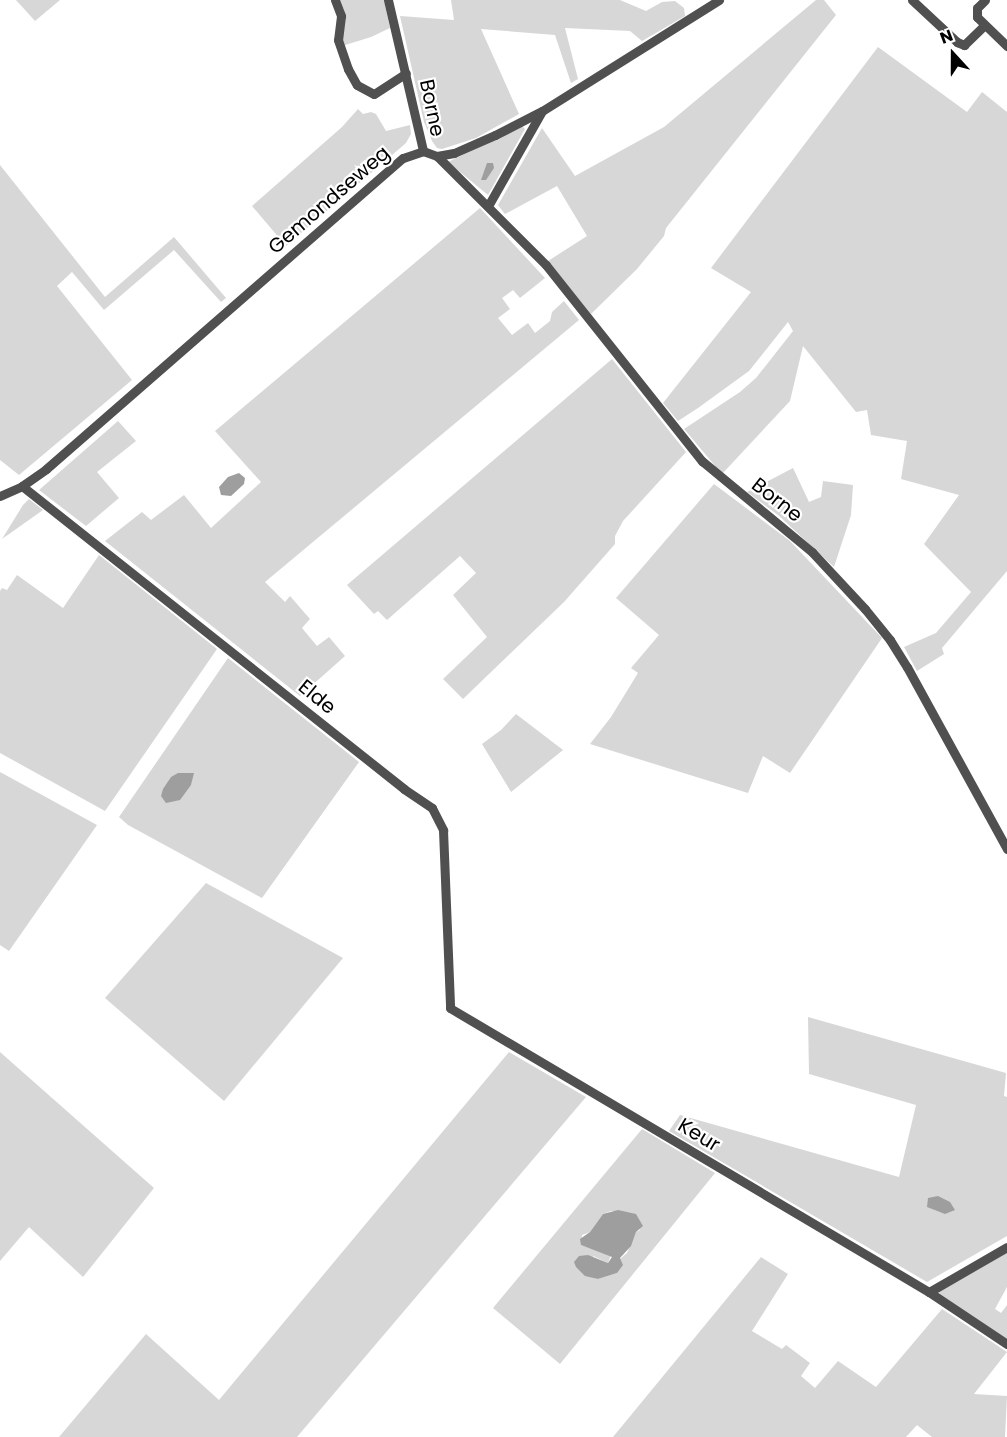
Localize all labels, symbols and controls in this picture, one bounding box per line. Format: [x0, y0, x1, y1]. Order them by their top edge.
north arrow [923, 24, 983, 84]
text: N [937, 24, 956, 50]
street label: Borne [414, 77, 450, 139]
street label: Gemondseweg [263, 141, 395, 259]
street label: Borne [747, 473, 807, 527]
street label: Elde [293, 675, 341, 719]
street label: Keur [674, 1113, 724, 1157]

